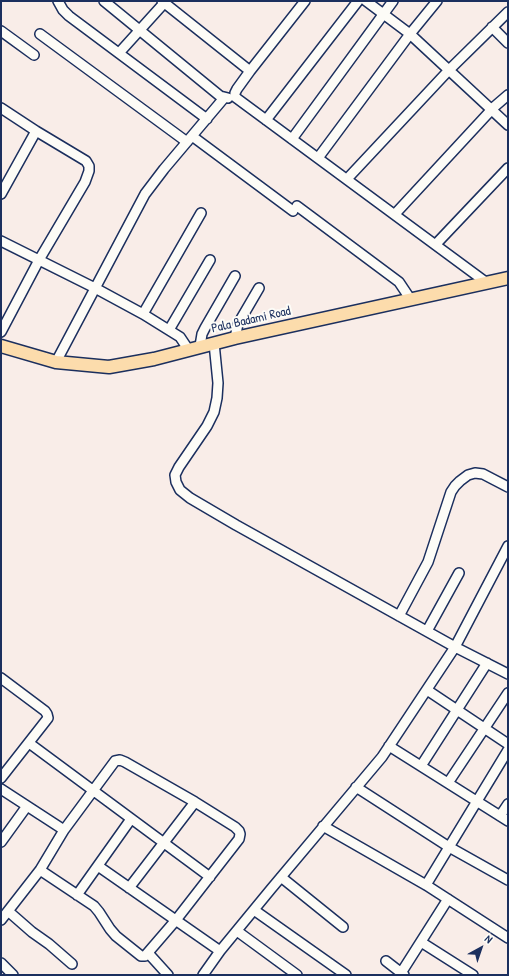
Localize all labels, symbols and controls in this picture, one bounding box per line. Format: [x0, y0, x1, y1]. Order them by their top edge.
street label: Pala Badami Road [210, 303, 292, 337]
north arrow [461, 928, 501, 968]
text: N [482, 932, 495, 946]

